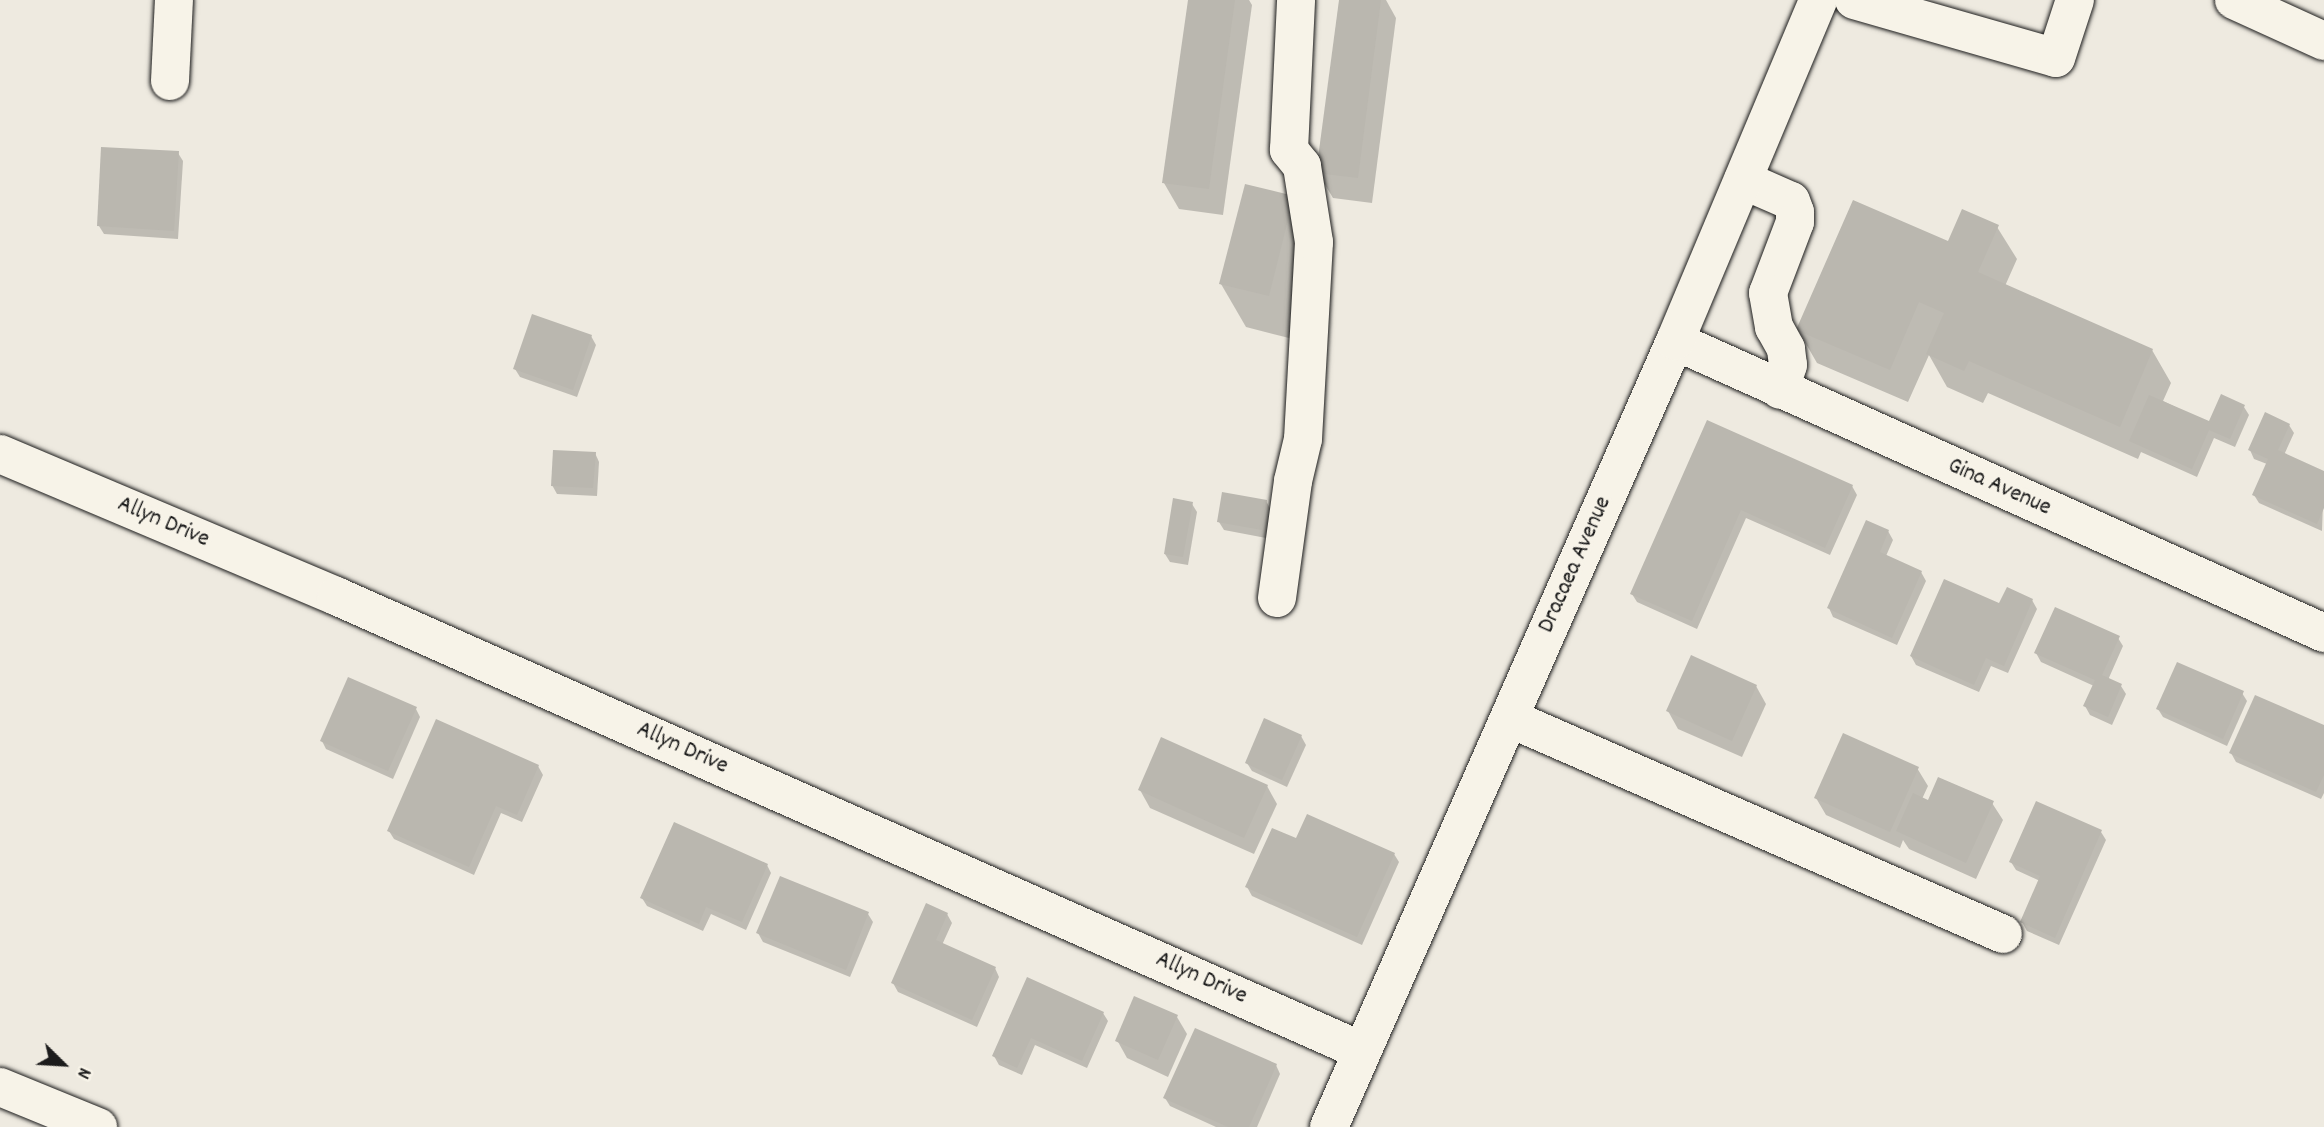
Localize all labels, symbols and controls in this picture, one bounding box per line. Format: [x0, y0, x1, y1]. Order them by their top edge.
street label: Gina Avenue [1943, 452, 2055, 524]
street label: Allyn Drive [113, 491, 213, 555]
street label: Dracaea Avenue [1533, 492, 1619, 638]
street label: Allyn Drive [632, 716, 732, 782]
street label: Allyn Drive [1151, 946, 1251, 1012]
north arrow [28, 1029, 98, 1099]
text: N [68, 1063, 97, 1083]

